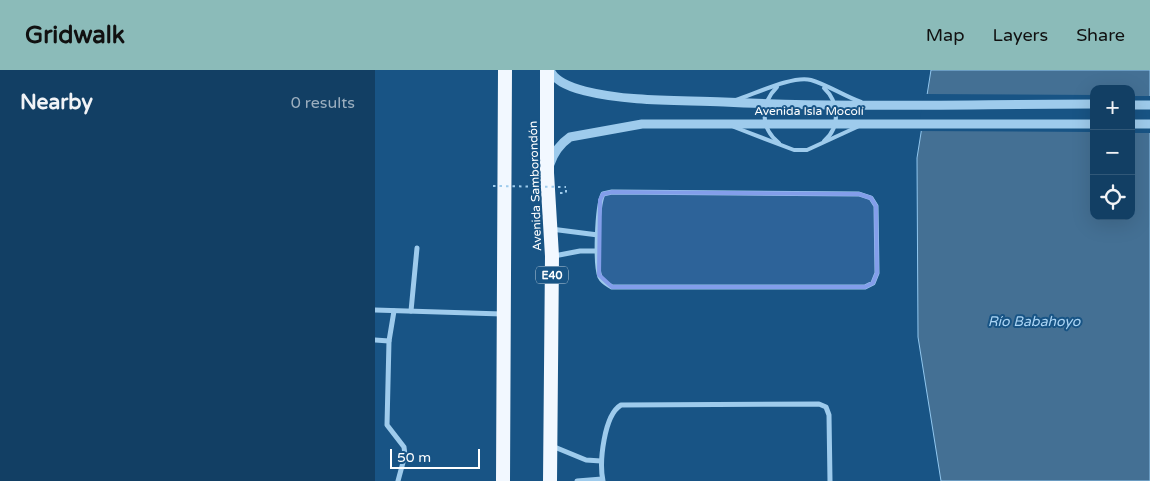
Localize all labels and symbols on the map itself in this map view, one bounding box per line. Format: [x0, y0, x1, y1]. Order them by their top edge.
street label: Avenida Isla Mocolí [754, 104, 864, 118]
street label: Avenida Samborondón [526, 121, 544, 251]
road number: E40 [536, 266, 568, 284]
water label: Río Babahoyo [988, 313, 1082, 330]
scale bar [390, 446, 480, 469]

